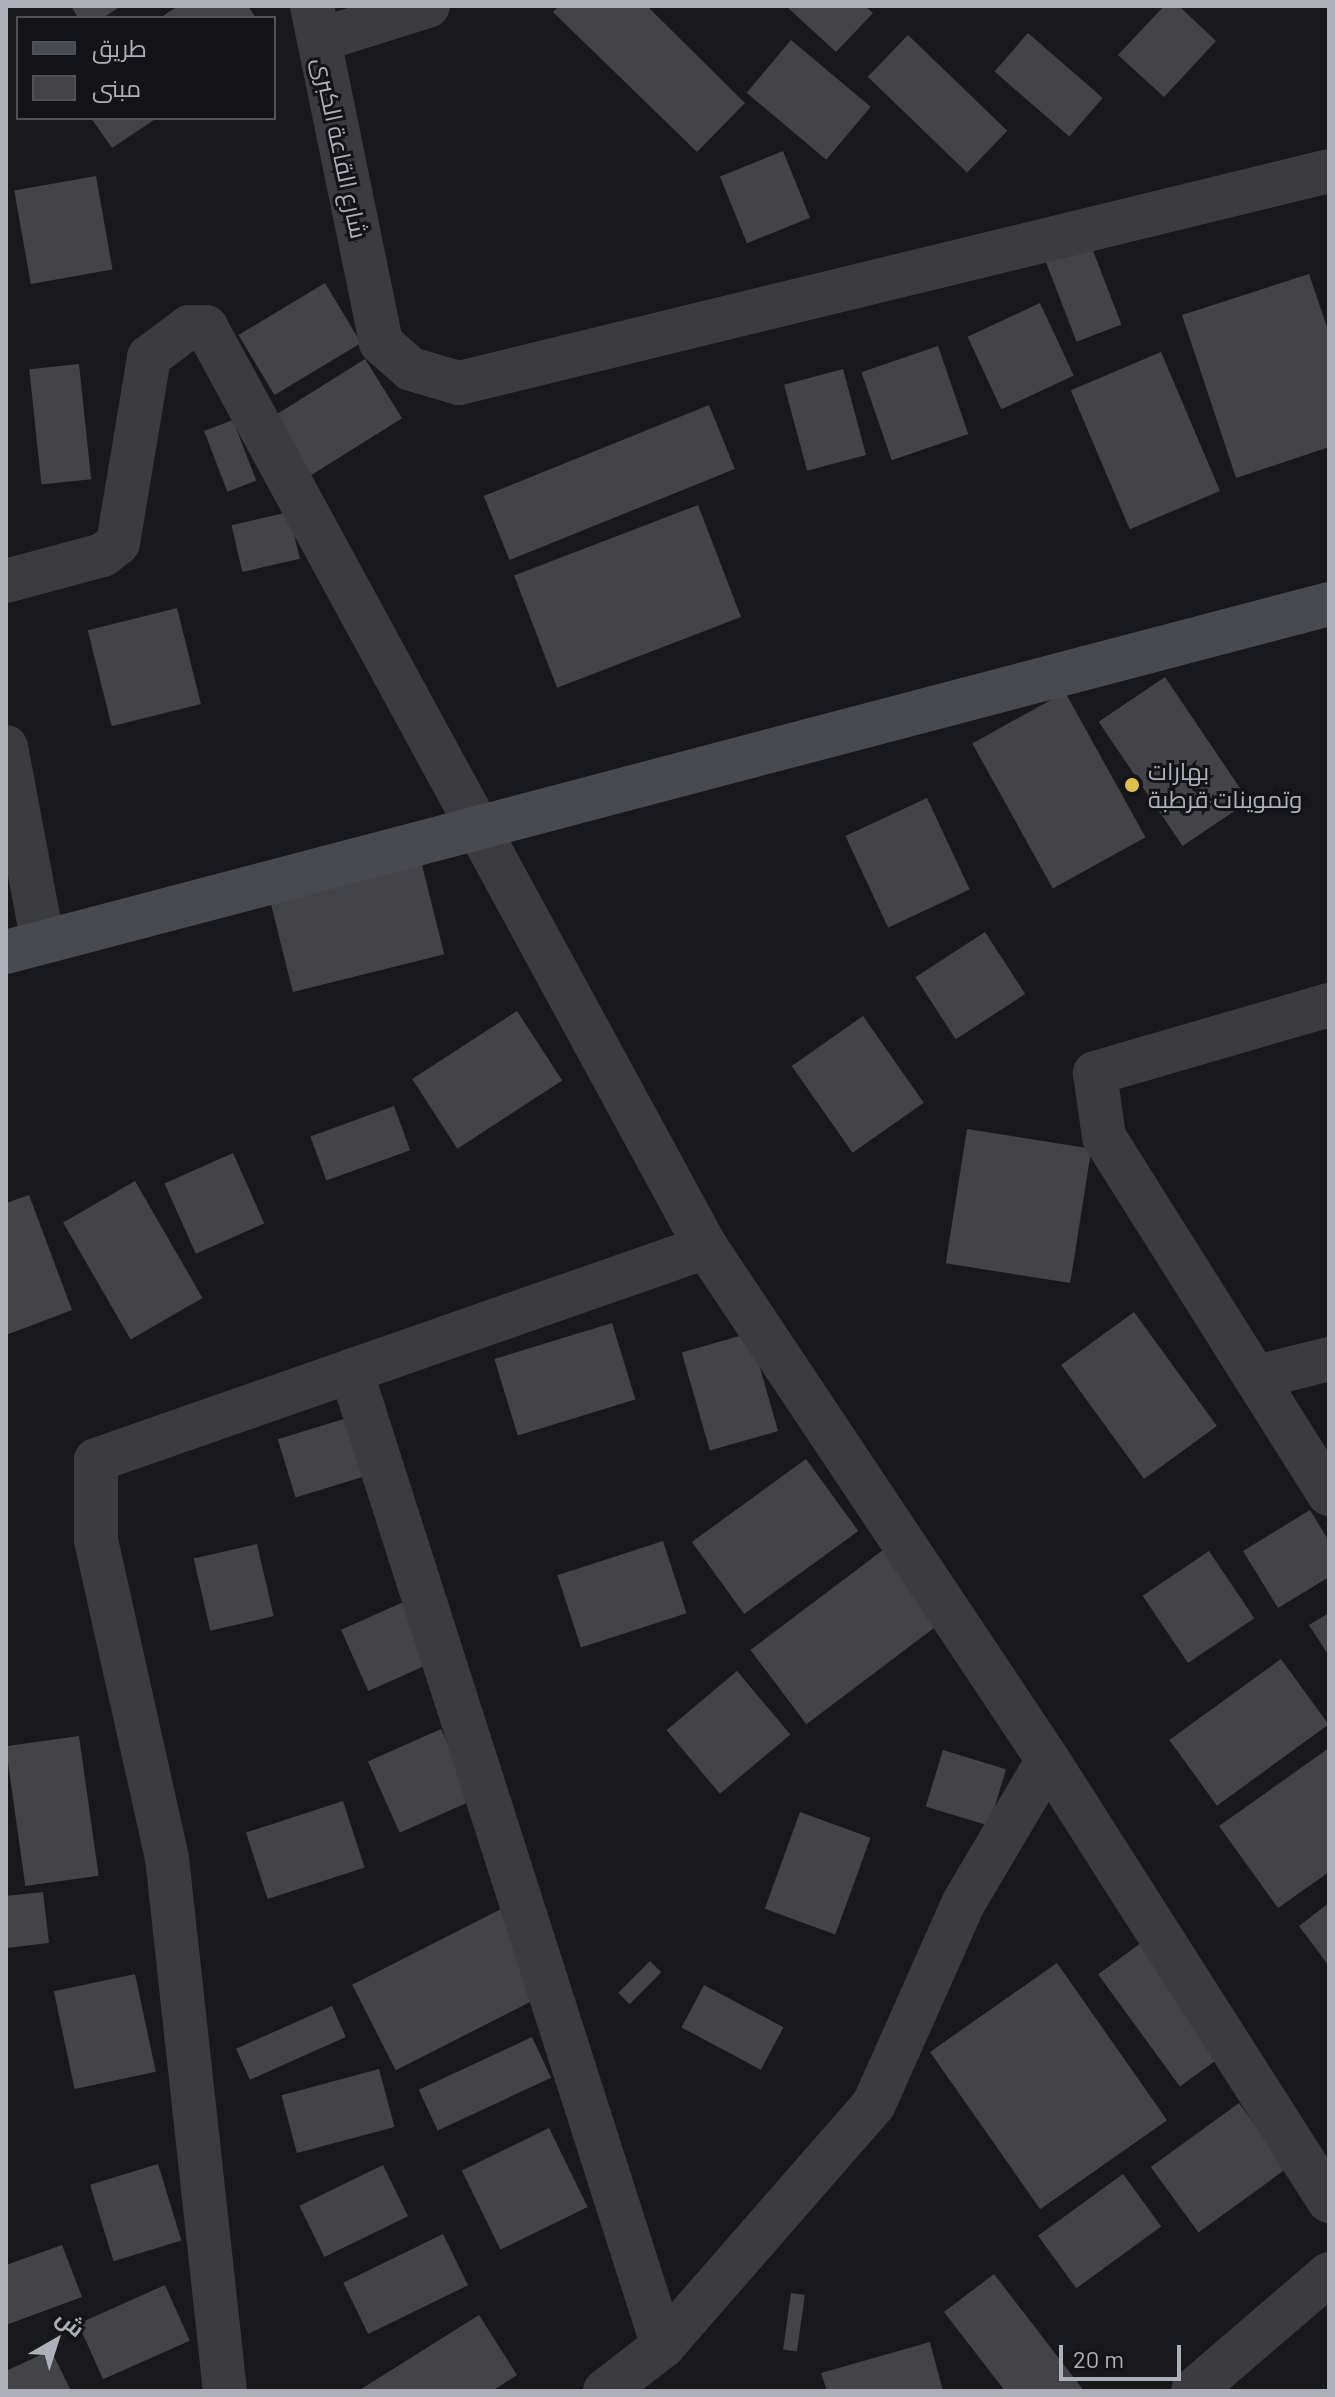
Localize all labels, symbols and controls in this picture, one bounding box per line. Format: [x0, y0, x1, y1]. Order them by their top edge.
legend [16, 16, 276, 120]
text: طريق [92, 33, 147, 62]
street label: شارع القاعة الكبرى [308, 55, 374, 241]
text: مبنى [92, 73, 141, 102]
place label: بهارات وتموينات قرطبة [1148, 757, 1302, 813]
marker: بهارات وتموينات قرطبة [1123, 776, 1141, 794]
north arrow [16, 2301, 96, 2381]
text: ش [52, 2303, 90, 2341]
scale bar [1063, 2329, 1185, 2379]
text: 20 m [1073, 2344, 1124, 2373]

